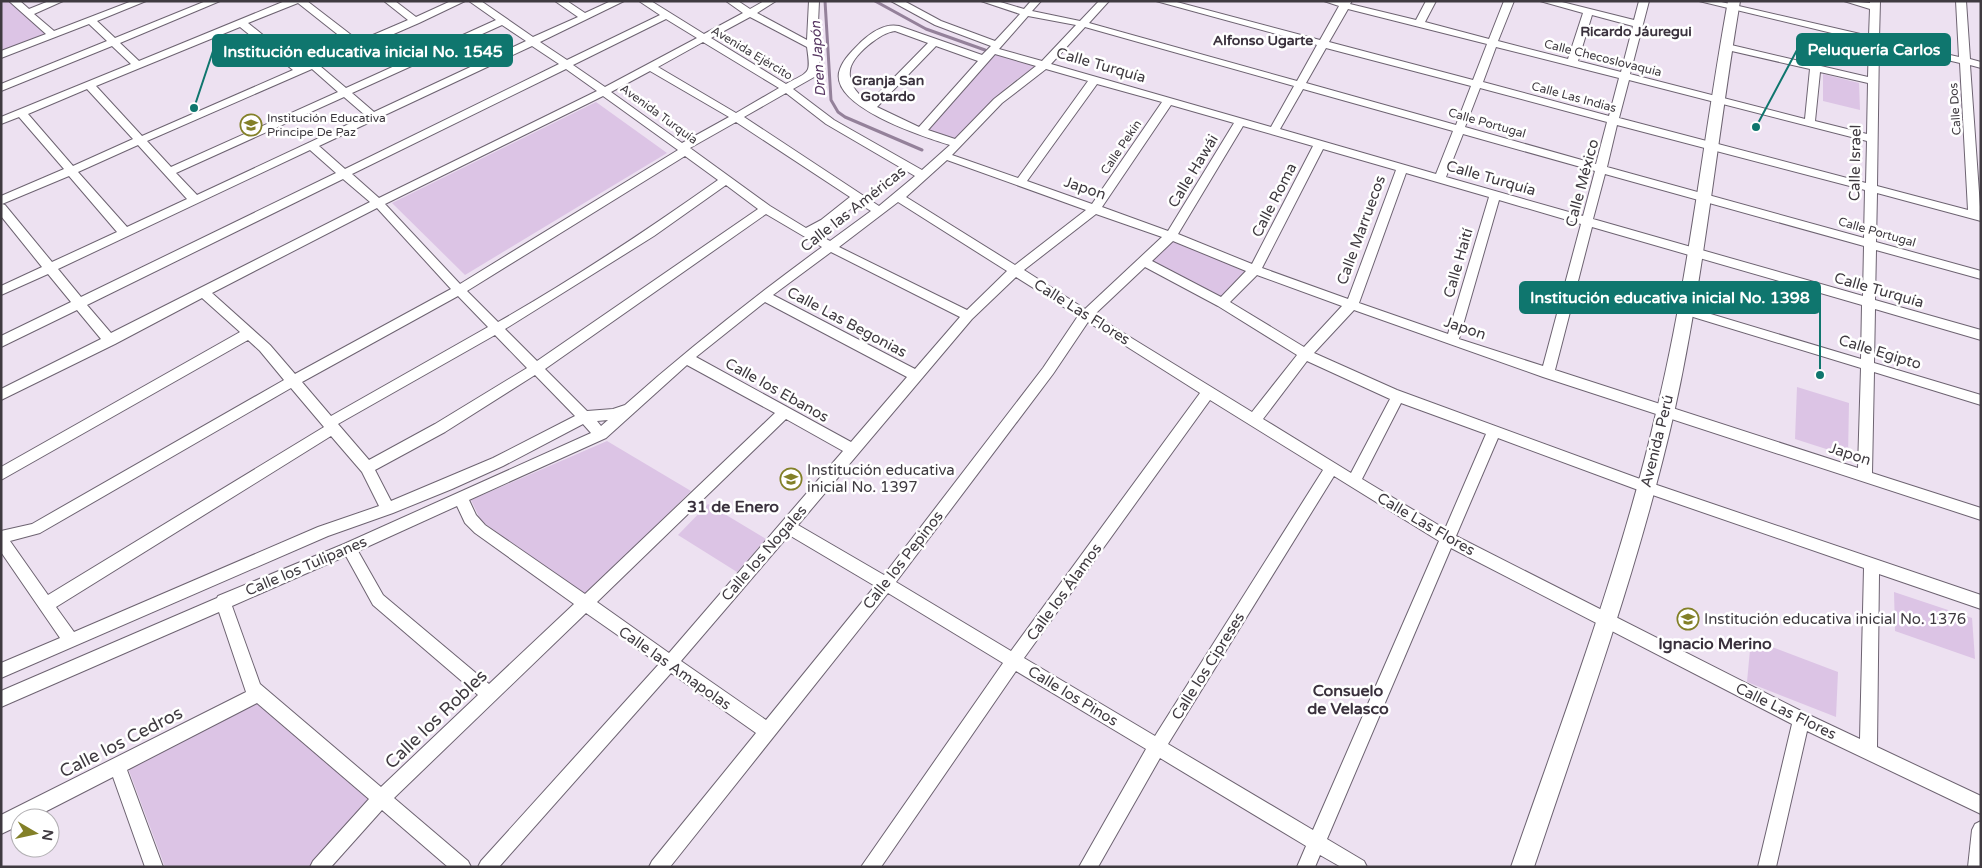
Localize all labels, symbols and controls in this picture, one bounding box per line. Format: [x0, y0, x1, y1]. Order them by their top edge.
water label: Dren Japón [807, 20, 829, 97]
street label: Avenida Ejército [709, 23, 795, 83]
district label: Ricardo Jáuregui [1580, 23, 1692, 40]
district label: Alfonso Ugarte [1213, 32, 1313, 49]
callout: Peluquería Carlos [1797, 34, 1950, 65]
callout: Institución educativa inicial No. 1545 [213, 35, 512, 66]
street label: Calle Checoslovaquia [1543, 37, 1663, 79]
text: Peluquería Carlos [1807, 40, 1941, 60]
text: Institución educativa inicial No. 1545 [223, 42, 503, 62]
street label: Calle Turquía [1054, 44, 1148, 86]
district label: Granja San Gotardo [852, 72, 924, 105]
street label: Calle Las Indias [1530, 79, 1618, 115]
street label: Avenida Turquía [618, 81, 700, 147]
street label: Calle Dos [1946, 82, 1964, 136]
street label: Calle Portugal [1447, 105, 1527, 141]
place label: Institución Educativa Principe De Paz [267, 111, 386, 139]
school or university icon: Institución Educativa Principe De Paz [239, 113, 263, 137]
street label: Calle Pekín [1098, 117, 1144, 177]
street label: Calle Israel [1845, 125, 1865, 201]
street label: Calle Hawái [1164, 131, 1222, 211]
street label: Calle México [1562, 137, 1602, 229]
street label: Calle Turquía [1444, 157, 1538, 199]
street label: Calle Roma [1248, 160, 1300, 240]
street label: Calle las Américas [797, 162, 909, 256]
street label: Japon [1062, 172, 1108, 204]
street label: Calle Marruecos [1333, 173, 1389, 287]
street label: Calle Portugal [1837, 214, 1917, 250]
street label: Calle Haití [1439, 226, 1477, 300]
street label: Calle Turquía [1832, 269, 1926, 311]
street label: Calle Las Flores [1031, 275, 1133, 349]
callout: Institución educativa inicial No. 1398 [1520, 282, 1820, 313]
street label: Calle Las Begonias [784, 283, 910, 361]
text: Institución educativa inicial No. 1398 [1530, 288, 1810, 308]
street label: Japon [1442, 312, 1488, 344]
street label: Calle Egipto [1837, 331, 1923, 373]
street label: Calle los Ebanos [722, 354, 832, 426]
street label: Avenida Perú [1637, 393, 1677, 489]
street label: Japon [1827, 439, 1873, 469]
place label: Institución educativa inicial No. 1397 [807, 461, 955, 496]
school or university icon: Institución educativa inicial No. 1397 [779, 467, 803, 491]
street label: Calle Las Flores [1374, 489, 1478, 559]
district label: 31 de Enero [687, 497, 779, 517]
street label: Calle los Nogales [718, 501, 810, 605]
street label: Calle los Pepinos [859, 507, 947, 613]
street label: Calle los Tulipanes [243, 532, 369, 600]
street label: Calle los Álamos [1023, 540, 1105, 644]
school or university icon: Institución educativa inicial No. 1376 [1676, 607, 1700, 631]
street label: Calle los Cipreses [1168, 609, 1248, 723]
place label: Institución educativa inicial No. 1376 [1704, 610, 1966, 628]
street label: Calle las Amapolas [615, 622, 735, 714]
district label: Ignacio Merino [1658, 634, 1772, 654]
street label: Calle los Pinos [1025, 662, 1121, 730]
street label: Calle los Robles [380, 665, 492, 773]
street label: Calle Las Flores [1733, 679, 1839, 743]
district label: Consuelo de Velasco [1307, 681, 1389, 719]
street label: Calle los Cedros [56, 702, 186, 782]
north arrow [10, 808, 60, 858]
text: N [38, 828, 57, 842]

